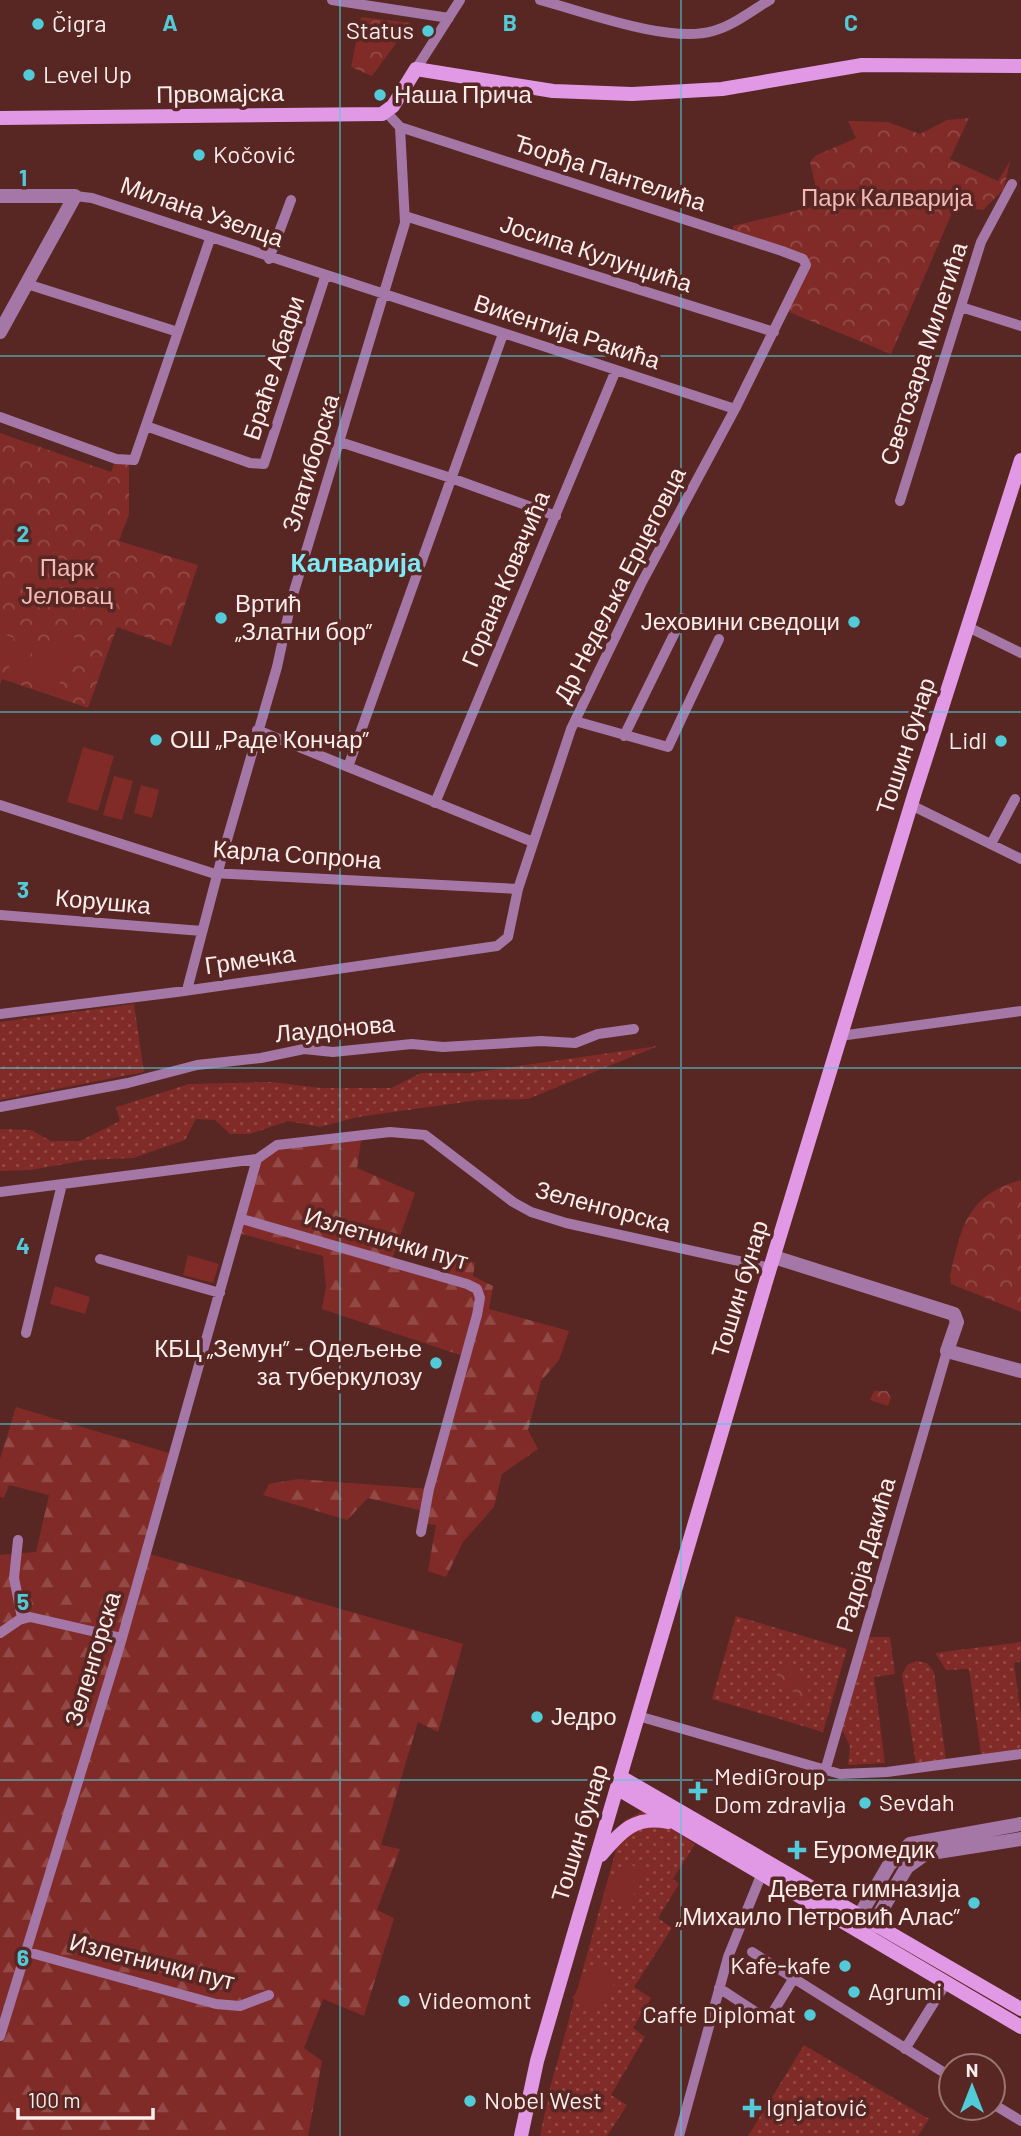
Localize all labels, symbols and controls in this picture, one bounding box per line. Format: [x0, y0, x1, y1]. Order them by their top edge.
place label: Čigra [52, 8, 106, 37]
text: A [162, 8, 178, 36]
text: B [503, 8, 517, 36]
text: C [844, 8, 858, 36]
place label: Status [346, 15, 414, 44]
marker: Čigra [30, 16, 46, 32]
marker: Status [420, 23, 436, 39]
place label: Level Up [43, 59, 132, 88]
marker: Level Up [21, 67, 37, 83]
street label: Првомајска [156, 77, 285, 108]
place label: Наша Прича [394, 79, 533, 108]
marker: Наша Прича [372, 87, 388, 103]
street label: Ђорђа Пантелића [511, 127, 711, 216]
place label: Kočović [213, 139, 295, 168]
marker: Kočović [191, 147, 207, 163]
text: 1 [19, 163, 27, 191]
street label: Милана Узелца [117, 169, 288, 252]
park label: Парк Калварија [801, 182, 974, 211]
street label: Јосипа Кулунџића [497, 208, 697, 297]
street label: Светозара Милетића [873, 238, 973, 469]
street label: Викентија Ракића [471, 287, 665, 375]
street label: Браће Абафи [236, 292, 309, 443]
street label: Златиборска [275, 390, 344, 535]
street label: Др Недељка Ерцеговца [547, 461, 691, 707]
street label: Горана Ковачића [455, 486, 555, 671]
text: 2 [17, 519, 29, 547]
district label: Калварија [291, 546, 422, 577]
park label: Парк Јеловац [21, 552, 113, 609]
place label: Вртић „Златни бор” [235, 588, 373, 645]
place label: Јеховини сведоци [641, 606, 840, 635]
marker: Вртић „Златни бор” [213, 610, 229, 626]
marker: Јеховини сведоци [846, 614, 862, 630]
street label: Тошин бунар [869, 674, 940, 818]
place label: ОШ „Раде Кончар” [170, 724, 370, 753]
place label: Lidl [949, 725, 987, 754]
marker: ОШ „Раде Кончар” [148, 732, 164, 748]
marker: Lidl [993, 733, 1009, 749]
street label: Карла Сопрона [212, 833, 383, 874]
text: 3 [17, 875, 29, 903]
street label: Корушка [54, 882, 153, 919]
street label: Грмечка [203, 938, 297, 979]
street label: Лаудонова [274, 1008, 396, 1047]
street label: Зеленгорска [533, 1174, 675, 1238]
street label: Излетнички пут [301, 1200, 472, 1275]
street label: Тошин бунар [704, 1216, 773, 1361]
text: 4 [16, 1231, 30, 1259]
place label: КБЦ „Земун” - Одељење за туберкулозу [154, 1333, 422, 1390]
marker: КБЦ „Земун” - Одељење за туберкулозу [428, 1355, 444, 1371]
street label: Радоја Дакића [829, 1473, 901, 1635]
text: 5 [17, 1587, 29, 1615]
street label: Зеленгорска [57, 1587, 126, 1729]
place label: Једро [551, 1701, 617, 1730]
marker: Једро [529, 1709, 545, 1725]
street label: Тошин бунар [544, 1760, 613, 1905]
place label: MediGroup Dom zdravlja [714, 1761, 846, 1818]
marker: MediGroup Dom zdravlja [688, 1781, 708, 1801]
place label: Sevdah [879, 1787, 955, 1816]
marker: Sevdah [857, 1795, 873, 1811]
place label: Еуромедик [813, 1834, 935, 1863]
marker: Еуромедик [787, 1840, 807, 1860]
place label: Девета гимназија „Михаило Петровић Алас” [676, 1873, 961, 1930]
marker: Девета гимназија „Михаило Петровић Алас” [966, 1895, 982, 1911]
street label: Излетнички пут [67, 1926, 238, 1995]
text: 6 [17, 1943, 29, 1971]
place label: Kafe-kafe [730, 1950, 831, 1979]
marker: Kafe-kafe [837, 1958, 853, 1974]
place label: Agrumi [868, 1976, 942, 2005]
marker: Agrumi [846, 1984, 862, 2000]
place label: Videomont [418, 1985, 532, 2014]
marker: Videomont [396, 1993, 412, 2009]
place label: Caffe Diplomat [642, 1999, 796, 2028]
marker: Caffe Diplomat [802, 2007, 818, 2023]
north arrow [937, 2052, 1007, 2122]
text: N [966, 2058, 978, 2081]
scale bar [18, 2076, 152, 2120]
place label: Nobel West [484, 2085, 602, 2114]
text: 100 m [28, 2087, 81, 2112]
place label: Ignjatović [766, 2092, 867, 2121]
marker: Nobel West [462, 2093, 478, 2109]
marker: Ignjatović [744, 2100, 760, 2116]

